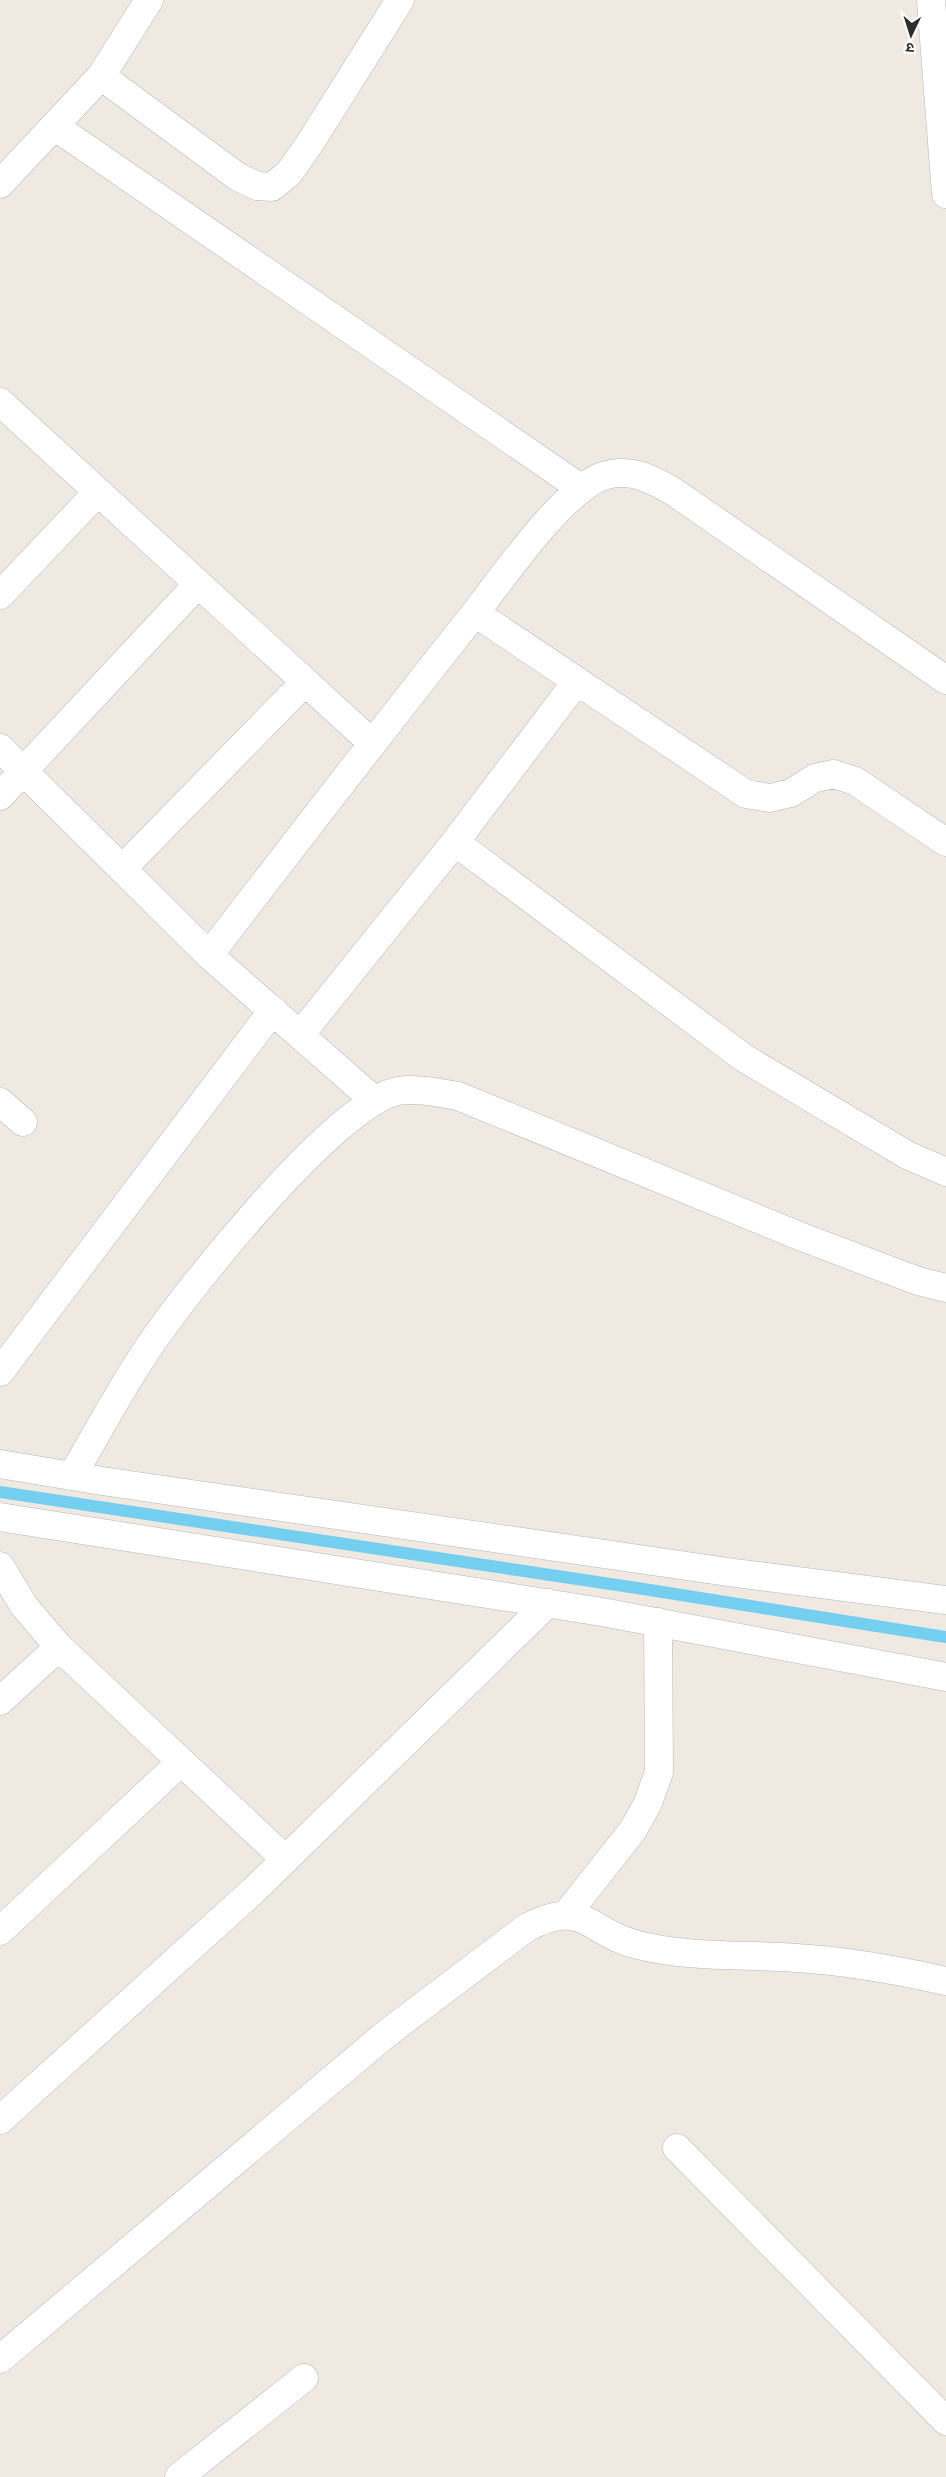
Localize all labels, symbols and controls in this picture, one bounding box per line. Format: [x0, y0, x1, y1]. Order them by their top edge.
north arrow [886, 10, 936, 60]
text: उ [905, 40, 915, 56]

